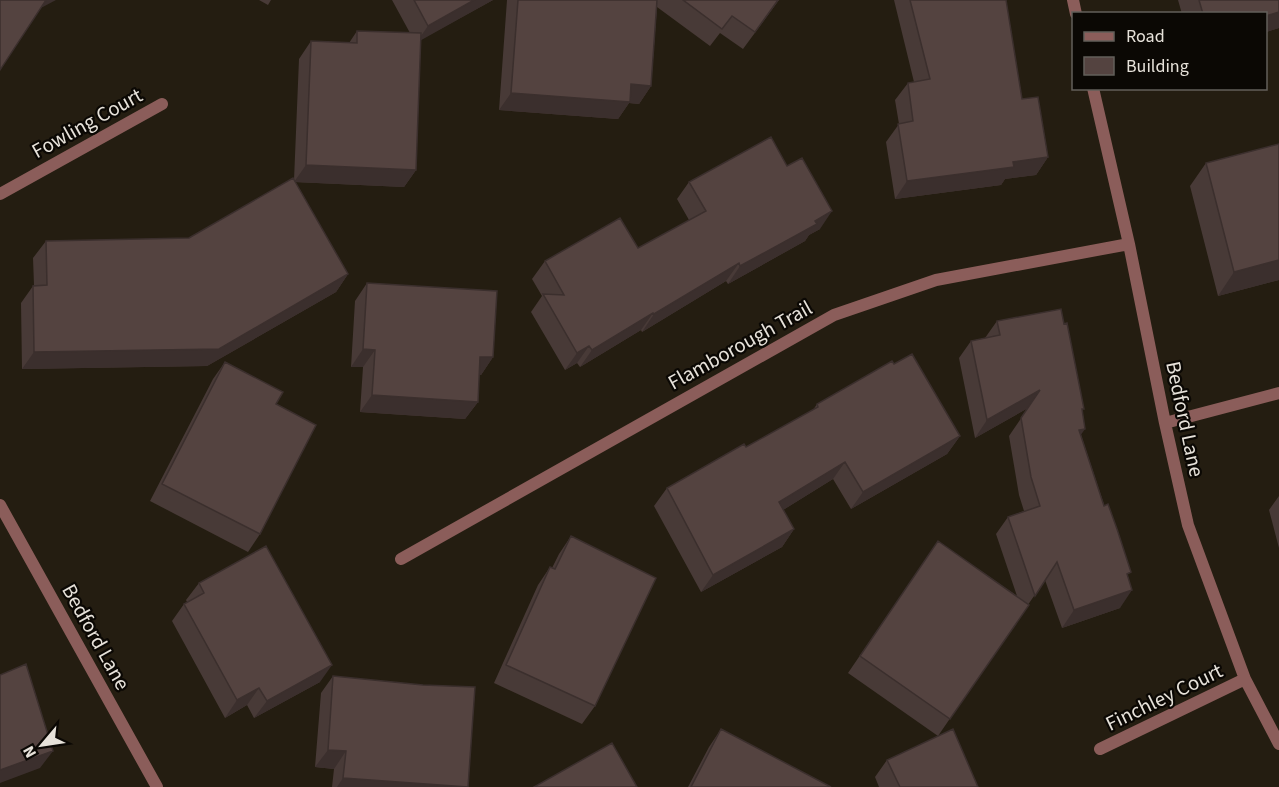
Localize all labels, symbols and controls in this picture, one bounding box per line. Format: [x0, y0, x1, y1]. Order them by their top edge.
legend [1072, 12, 1267, 90]
text: Road [1126, 24, 1165, 49]
text: Building [1126, 54, 1189, 79]
street label: Fowling Court [26, 80, 148, 166]
street label: Flamborough Trail [662, 293, 818, 397]
street label: Bedford Lane [1158, 358, 1212, 480]
street label: Bedford Lane [54, 578, 138, 696]
street label: Finchley Court [1100, 656, 1228, 738]
north arrow [12, 715, 72, 775]
text: N [18, 742, 42, 762]

